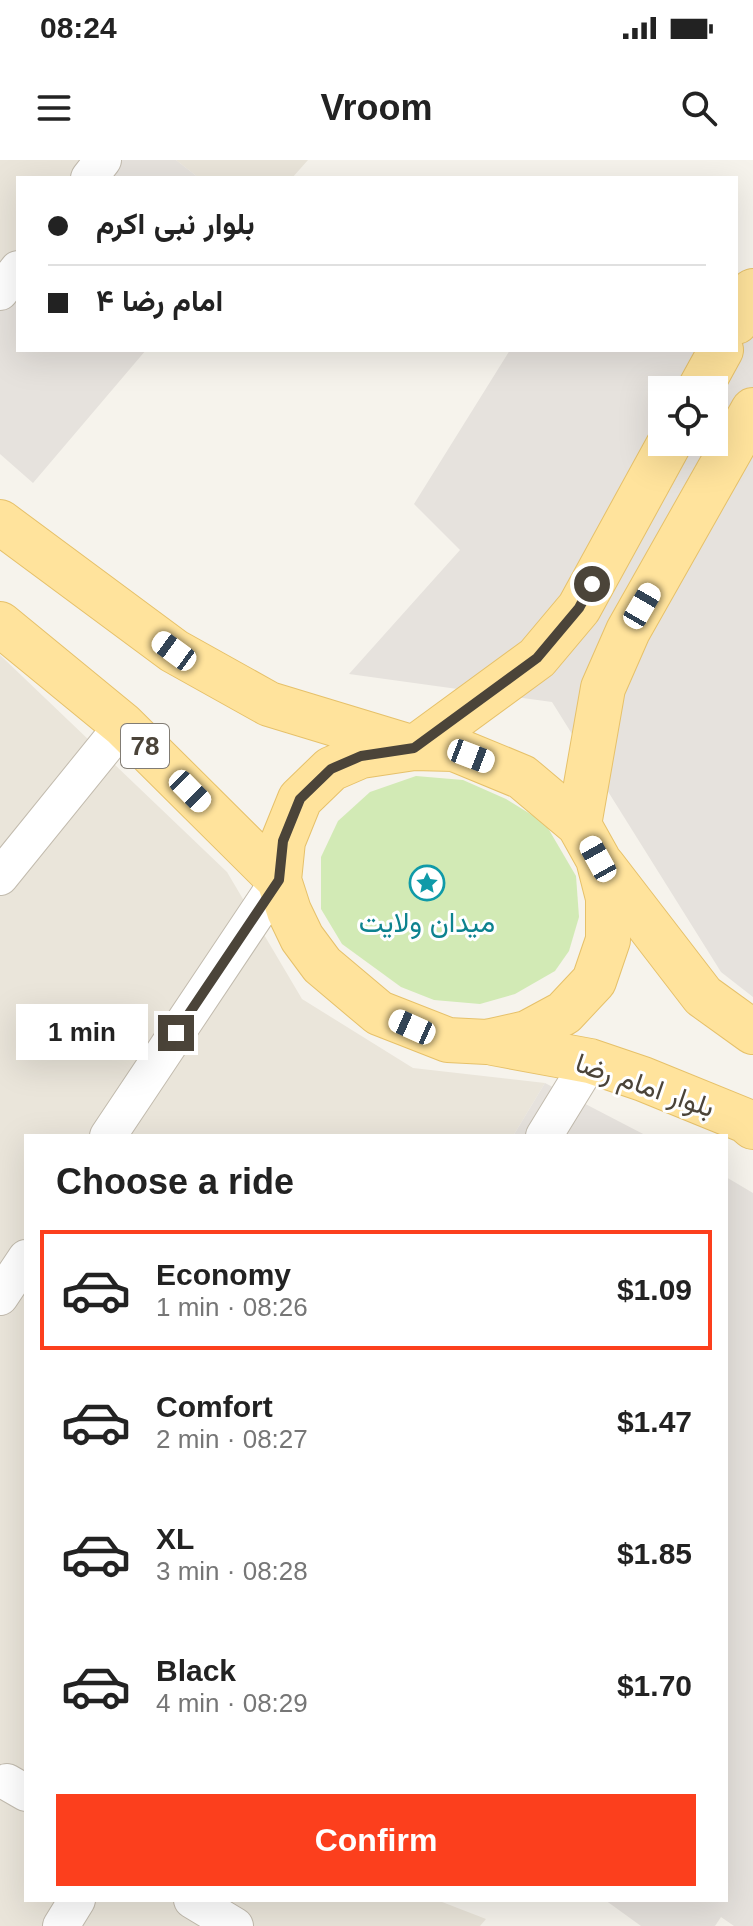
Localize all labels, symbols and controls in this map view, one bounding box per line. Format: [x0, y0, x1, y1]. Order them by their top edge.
text: 08:24 [40, 11, 117, 44]
icon: menu [32, 86, 76, 130]
icon: search [677, 86, 721, 130]
text: Vroom [320, 87, 433, 128]
text: بلوار نبی اکرم [96, 207, 255, 240]
text: امام رضا ۴ [96, 284, 223, 317]
map controls [648, 376, 728, 456]
button: locate [648, 376, 728, 456]
route start [574, 566, 610, 602]
car [620, 579, 664, 633]
car [148, 627, 200, 675]
road number: 78 [121, 724, 169, 768]
car [444, 736, 498, 776]
car [165, 766, 215, 816]
car [576, 832, 620, 886]
place icon: میدان ولایت [408, 864, 446, 902]
place label: میدان ولایت [359, 907, 495, 940]
callout: 1 min [16, 1005, 148, 1061]
car [385, 1006, 439, 1048]
route end [158, 1015, 194, 1051]
text: 1 min [48, 1017, 116, 1047]
street label: بلوار امام رضا [571, 1047, 719, 1126]
text: Choose a ride [56, 1161, 294, 1202]
icon: car [60, 1254, 132, 1326]
text: Economy [156, 1258, 291, 1291]
text: $1.09 [617, 1273, 692, 1306]
text: 1 min · 08:26 [156, 1292, 308, 1322]
icon: car [60, 1386, 132, 1458]
text: Comfort [156, 1390, 273, 1423]
text: $1.47 [617, 1405, 692, 1438]
text: 2 min · 08:27 [156, 1424, 308, 1454]
icon: car [60, 1518, 132, 1590]
text: XL [156, 1522, 194, 1555]
text: $1.85 [617, 1537, 692, 1570]
text: 3 min · 08:28 [156, 1556, 308, 1586]
icon: car [60, 1650, 132, 1722]
text: Black [156, 1654, 236, 1687]
text: $1.70 [617, 1669, 692, 1702]
text: 4 min · 08:29 [156, 1688, 308, 1718]
button: Confirm [56, 1794, 696, 1886]

